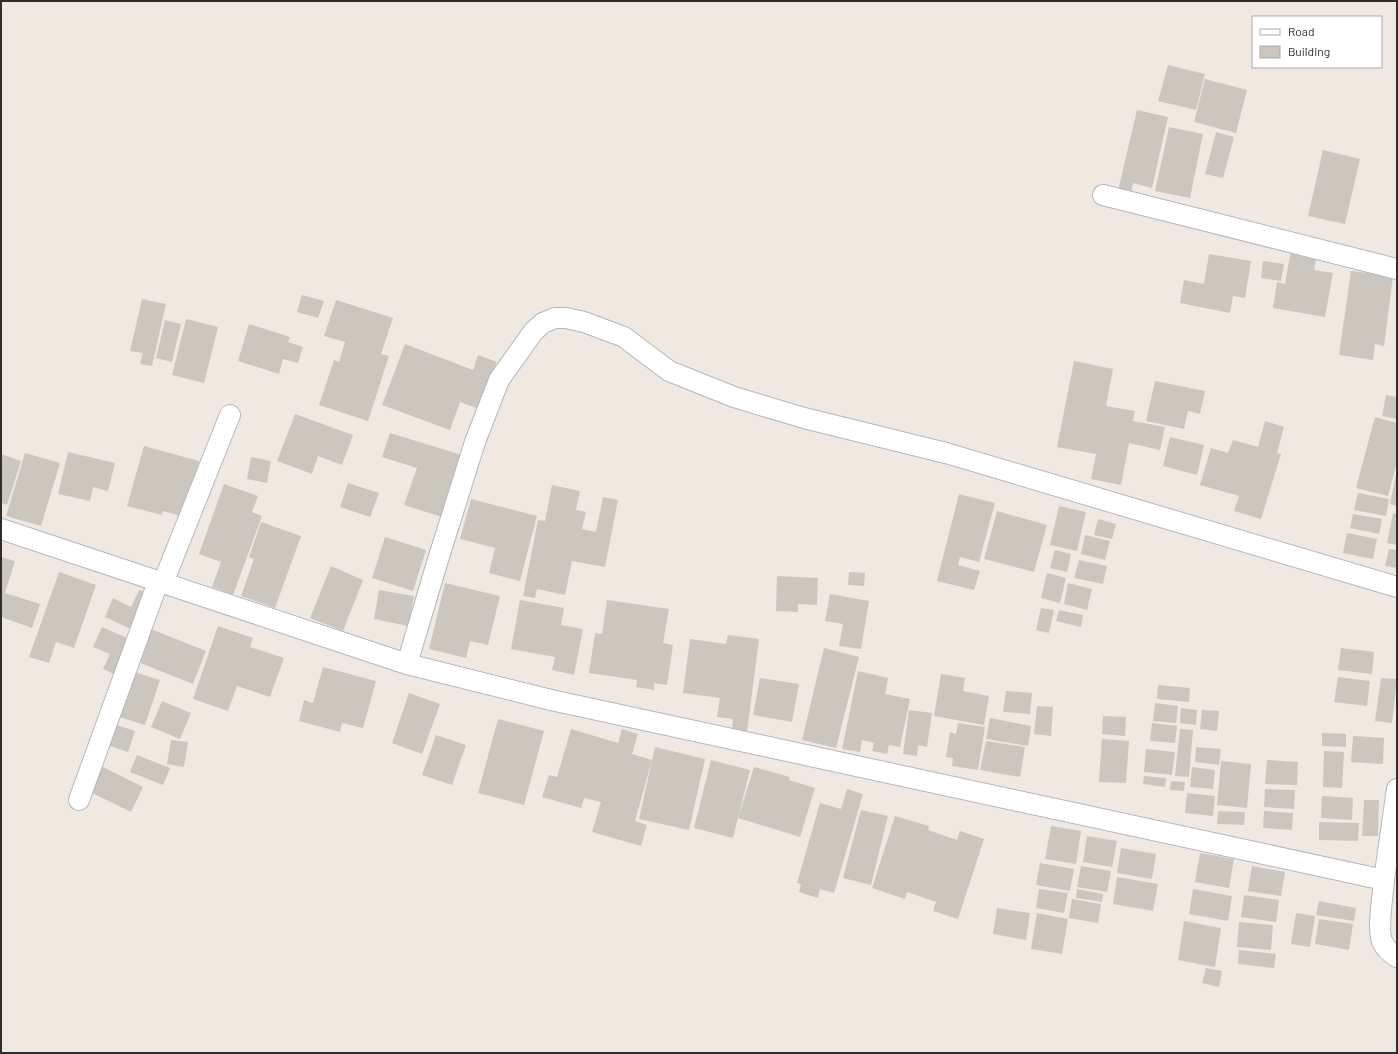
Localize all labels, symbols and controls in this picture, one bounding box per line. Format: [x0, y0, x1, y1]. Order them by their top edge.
legend [1252, 16, 1382, 68]
text: Road [1288, 24, 1315, 38]
text: Building [1288, 44, 1330, 58]

